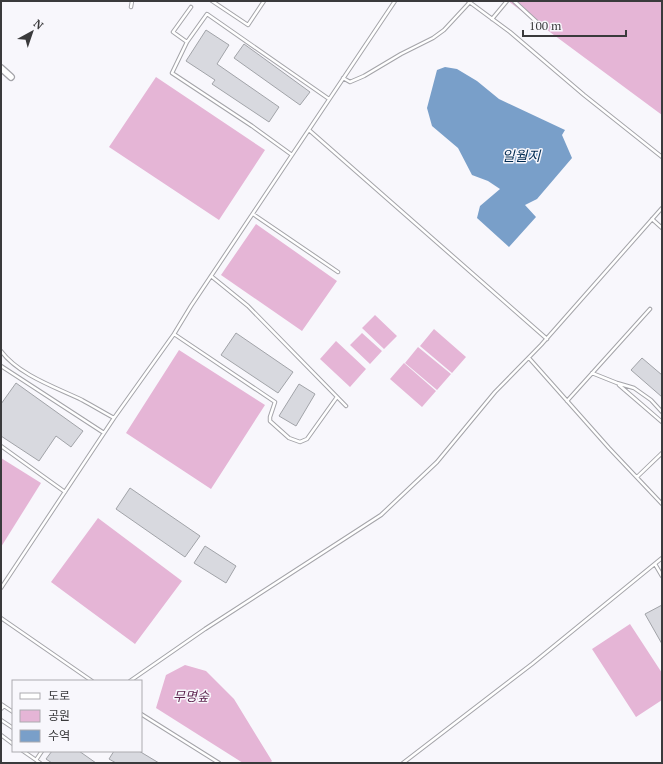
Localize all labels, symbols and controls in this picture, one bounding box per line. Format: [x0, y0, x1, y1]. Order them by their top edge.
north arrow [12, 12, 52, 52]
scale bar [523, 12, 626, 38]
text: N [31, 16, 47, 33]
text: 100 m [529, 18, 562, 33]
water label: 일월지 [502, 146, 541, 165]
legend [12, 680, 142, 752]
park label: 무명숲 [173, 687, 210, 705]
text: 도로 [48, 688, 70, 703]
text: 공원 [48, 708, 70, 723]
text: 수역 [48, 728, 70, 743]

